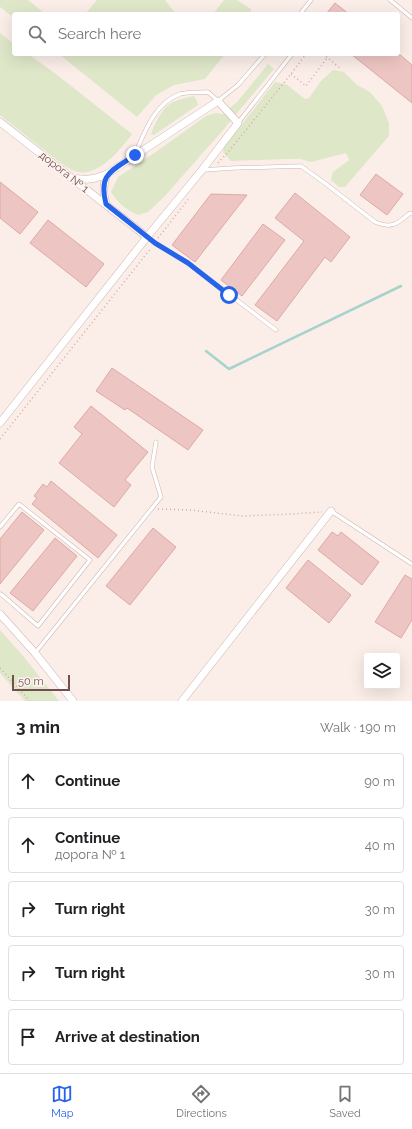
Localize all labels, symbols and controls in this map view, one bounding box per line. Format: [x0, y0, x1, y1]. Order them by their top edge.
search box [12, 12, 400, 56]
icon: search [26, 23, 48, 45]
text: Search here [58, 25, 141, 43]
route end [126, 146, 144, 164]
street label: дорога № 1 [37, 149, 92, 196]
route start [220, 286, 238, 304]
map controls [364, 653, 400, 689]
button: layers [364, 653, 400, 689]
scale bar [12, 673, 70, 692]
text: 50 m [18, 675, 44, 688]
text: 3 min [16, 717, 60, 737]
text: Walk · 190 m [320, 720, 396, 735]
icon: ahead [17, 770, 39, 792]
text: Continue [55, 772, 120, 790]
text: 90 m [364, 774, 395, 789]
text: Continue [55, 829, 120, 847]
icon: ahead [17, 834, 39, 856]
text: 40 m [365, 838, 395, 853]
text: дорога № 1 [55, 847, 125, 862]
icon: right [17, 898, 39, 920]
text: Turn right [55, 900, 125, 918]
text: 30 m [365, 902, 395, 917]
icon: right [17, 962, 39, 984]
text: Turn right [55, 964, 125, 982]
text: 30 m [365, 966, 395, 981]
icon: arrive [17, 1026, 39, 1048]
text: Arrive at destination [55, 1028, 200, 1046]
tab: Map [51, 1083, 74, 1120]
tab: Directions [176, 1083, 227, 1120]
tab: Saved [329, 1083, 361, 1120]

